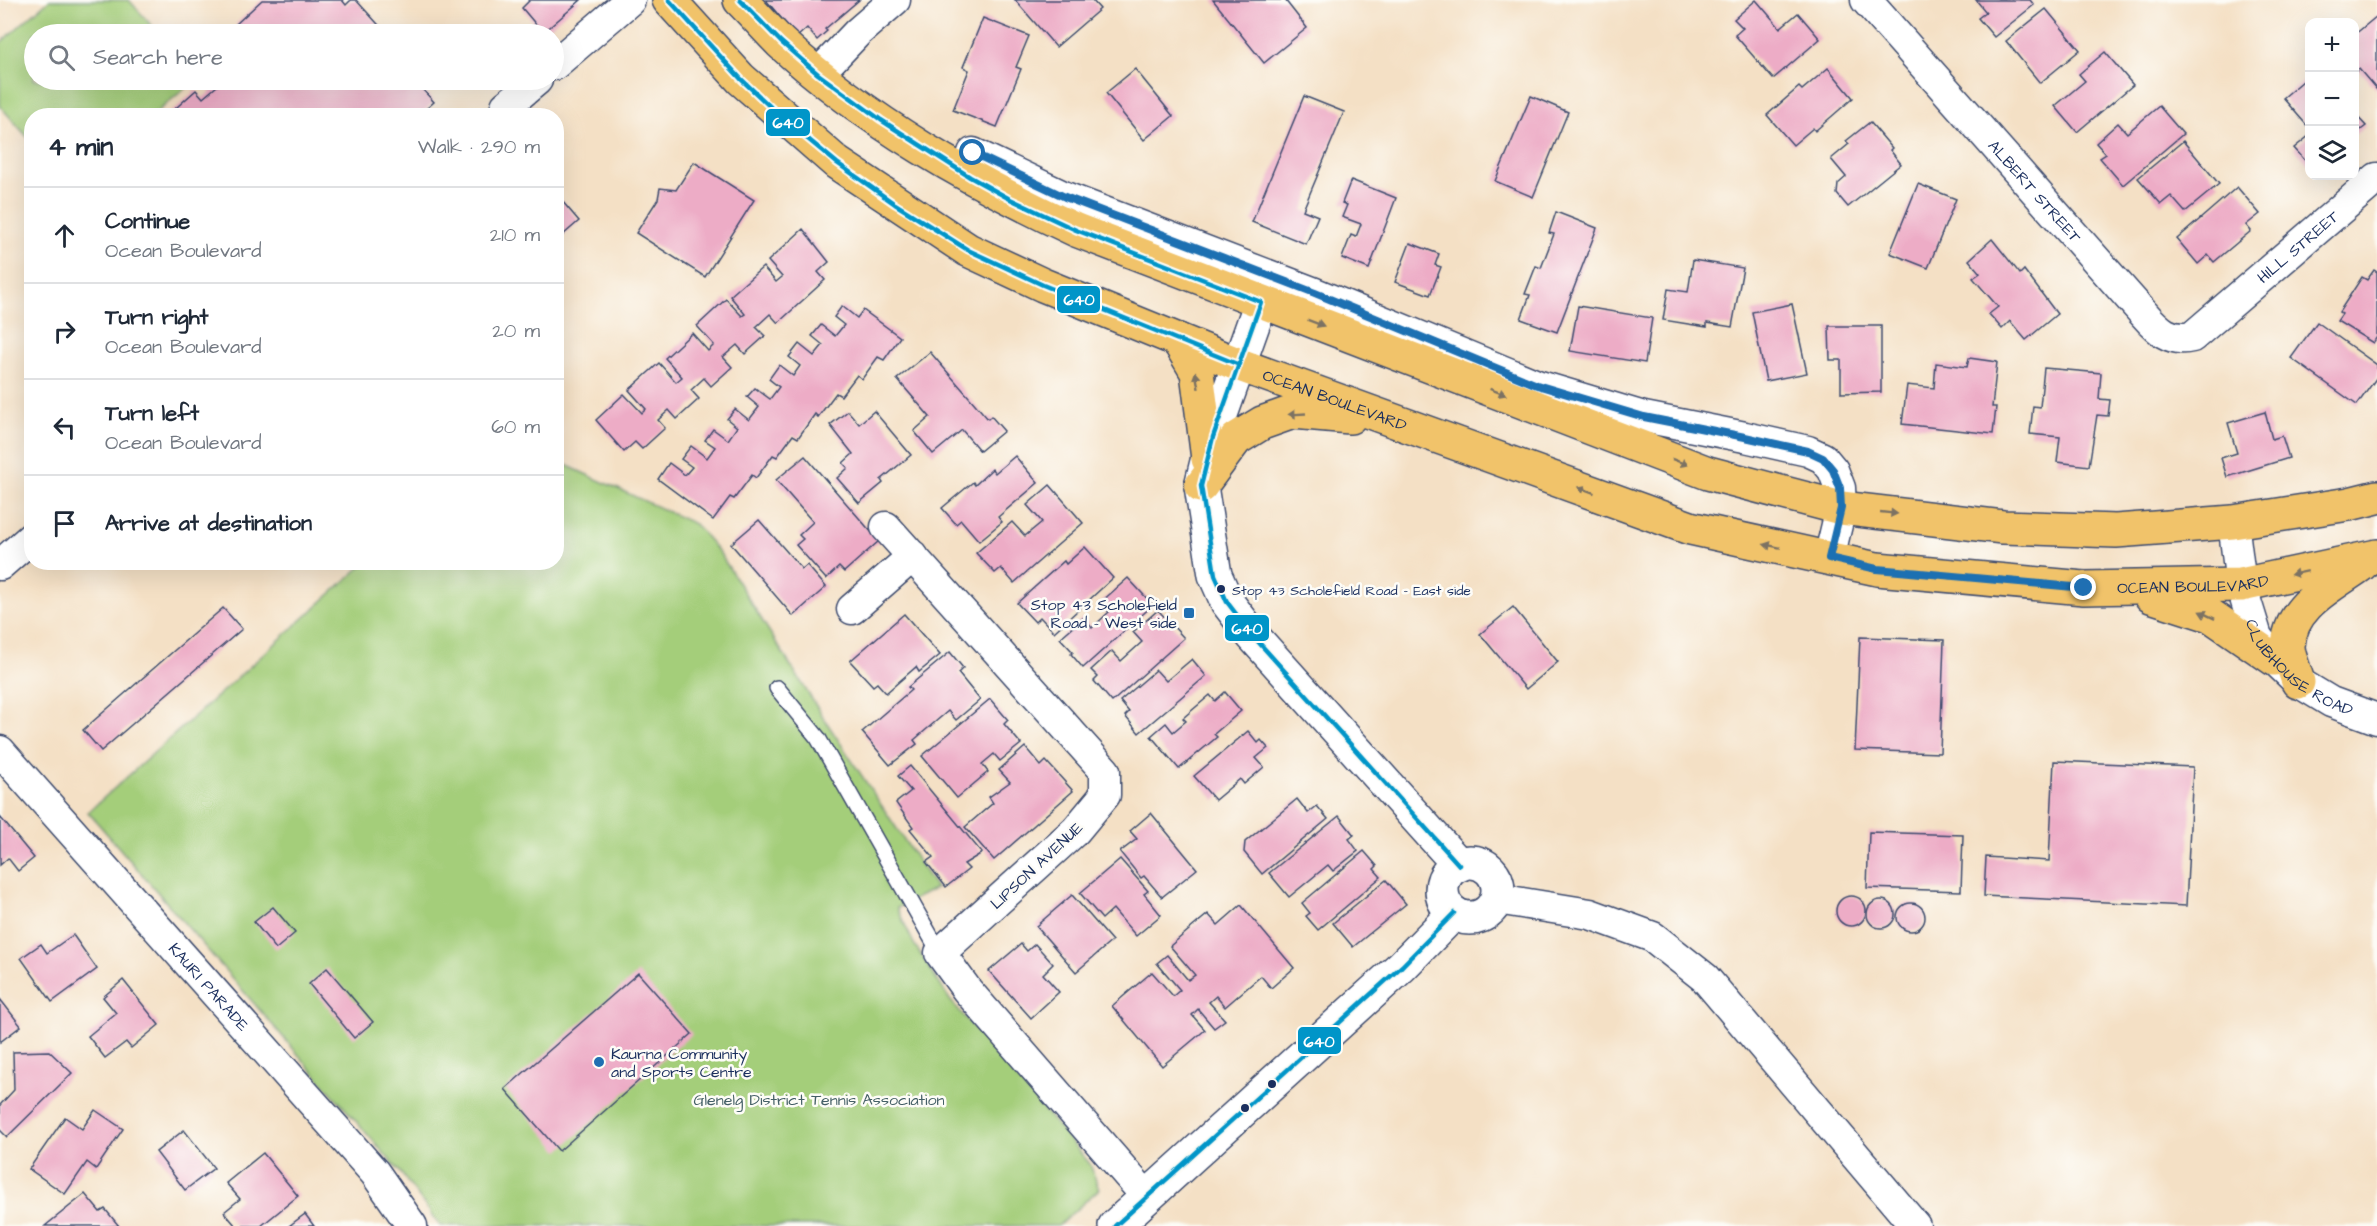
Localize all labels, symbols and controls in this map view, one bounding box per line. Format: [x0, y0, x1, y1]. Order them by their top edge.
map controls [2305, 18, 2359, 180]
button: + [2305, 18, 2359, 72]
search box [24, 24, 564, 90]
icon: search [45, 41, 78, 74]
text: Search here [93, 42, 223, 73]
button: − [2305, 72, 2359, 126]
line badge: 640 [765, 108, 811, 137]
text: 640 [772, 112, 804, 134]
button: layers [2305, 126, 2359, 180]
text: 4 min [48, 129, 113, 165]
text: Walk · 290 m [418, 133, 540, 161]
street label: ALBERT STREET [1983, 135, 2086, 248]
route start [959, 139, 985, 165]
text: Continue [105, 206, 190, 237]
street label: HILL STREET [2253, 206, 2344, 288]
icon: ahead [48, 219, 81, 252]
text: 210 m [490, 221, 540, 249]
text: Ocean Boulevard [105, 237, 261, 265]
line badge: 640 [1056, 285, 1101, 314]
text: 640 [1063, 289, 1095, 311]
text: Turn right [105, 302, 208, 333]
icon: right [48, 315, 81, 348]
text: 20 m [492, 317, 540, 345]
one-way arrow [1307, 318, 1325, 328]
text: Ocean Boulevard [105, 333, 261, 361]
street label: OCEAN BOULEVARD [1259, 364, 1410, 437]
one-way arrow [1192, 370, 1201, 389]
one-way arrow [1489, 388, 1507, 398]
text: Turn left [105, 398, 199, 429]
one-way arrow [1287, 409, 1306, 418]
icon: left [48, 411, 81, 444]
text: 60 m [491, 413, 540, 441]
text: Ocean Boulevard [105, 429, 261, 457]
one-way arrow [1671, 458, 1689, 467]
one-way arrow [1576, 484, 1594, 494]
icon: arrive [48, 507, 81, 540]
text: Arrive at destination [105, 508, 312, 539]
one-way arrow [1880, 508, 1899, 518]
one-way arrow [1763, 540, 1781, 550]
street label: OCEAN BOULEVARD [2117, 569, 2271, 599]
one-way arrow [2290, 569, 2309, 578]
route end [2070, 574, 2096, 600]
place label: Stop 43 Scholefield Road - East side [1232, 581, 1471, 601]
marker: Stop 43 Scholefield Road - East side [1215, 583, 1227, 595]
place label: Stop 43 Scholefield Road - West side [1031, 594, 1177, 634]
marker: Stop 43 Scholefield Road - West side [1182, 606, 1196, 620]
one-way arrow [2199, 611, 2216, 620]
line badge: 640 [1224, 614, 1270, 642]
street label: CLUBHOUSE ROAD [2240, 616, 2356, 721]
text: 640 [1231, 618, 1263, 640]
street label: LIPSON AVENUE [986, 817, 1088, 914]
street label: KAURI PARADE [163, 938, 254, 1036]
line badge: 640 [1297, 1026, 1342, 1055]
text: 640 [1303, 1031, 1335, 1053]
place label: Kaurna Community and Sports Centre [611, 1043, 752, 1083]
marker: Kaurna Community and Sports Centre [592, 1055, 606, 1069]
unlabelled marker [1266, 1078, 1278, 1090]
park label: Glenelg District Tennis Association [694, 1089, 945, 1112]
unlabelled marker [1239, 1102, 1251, 1114]

